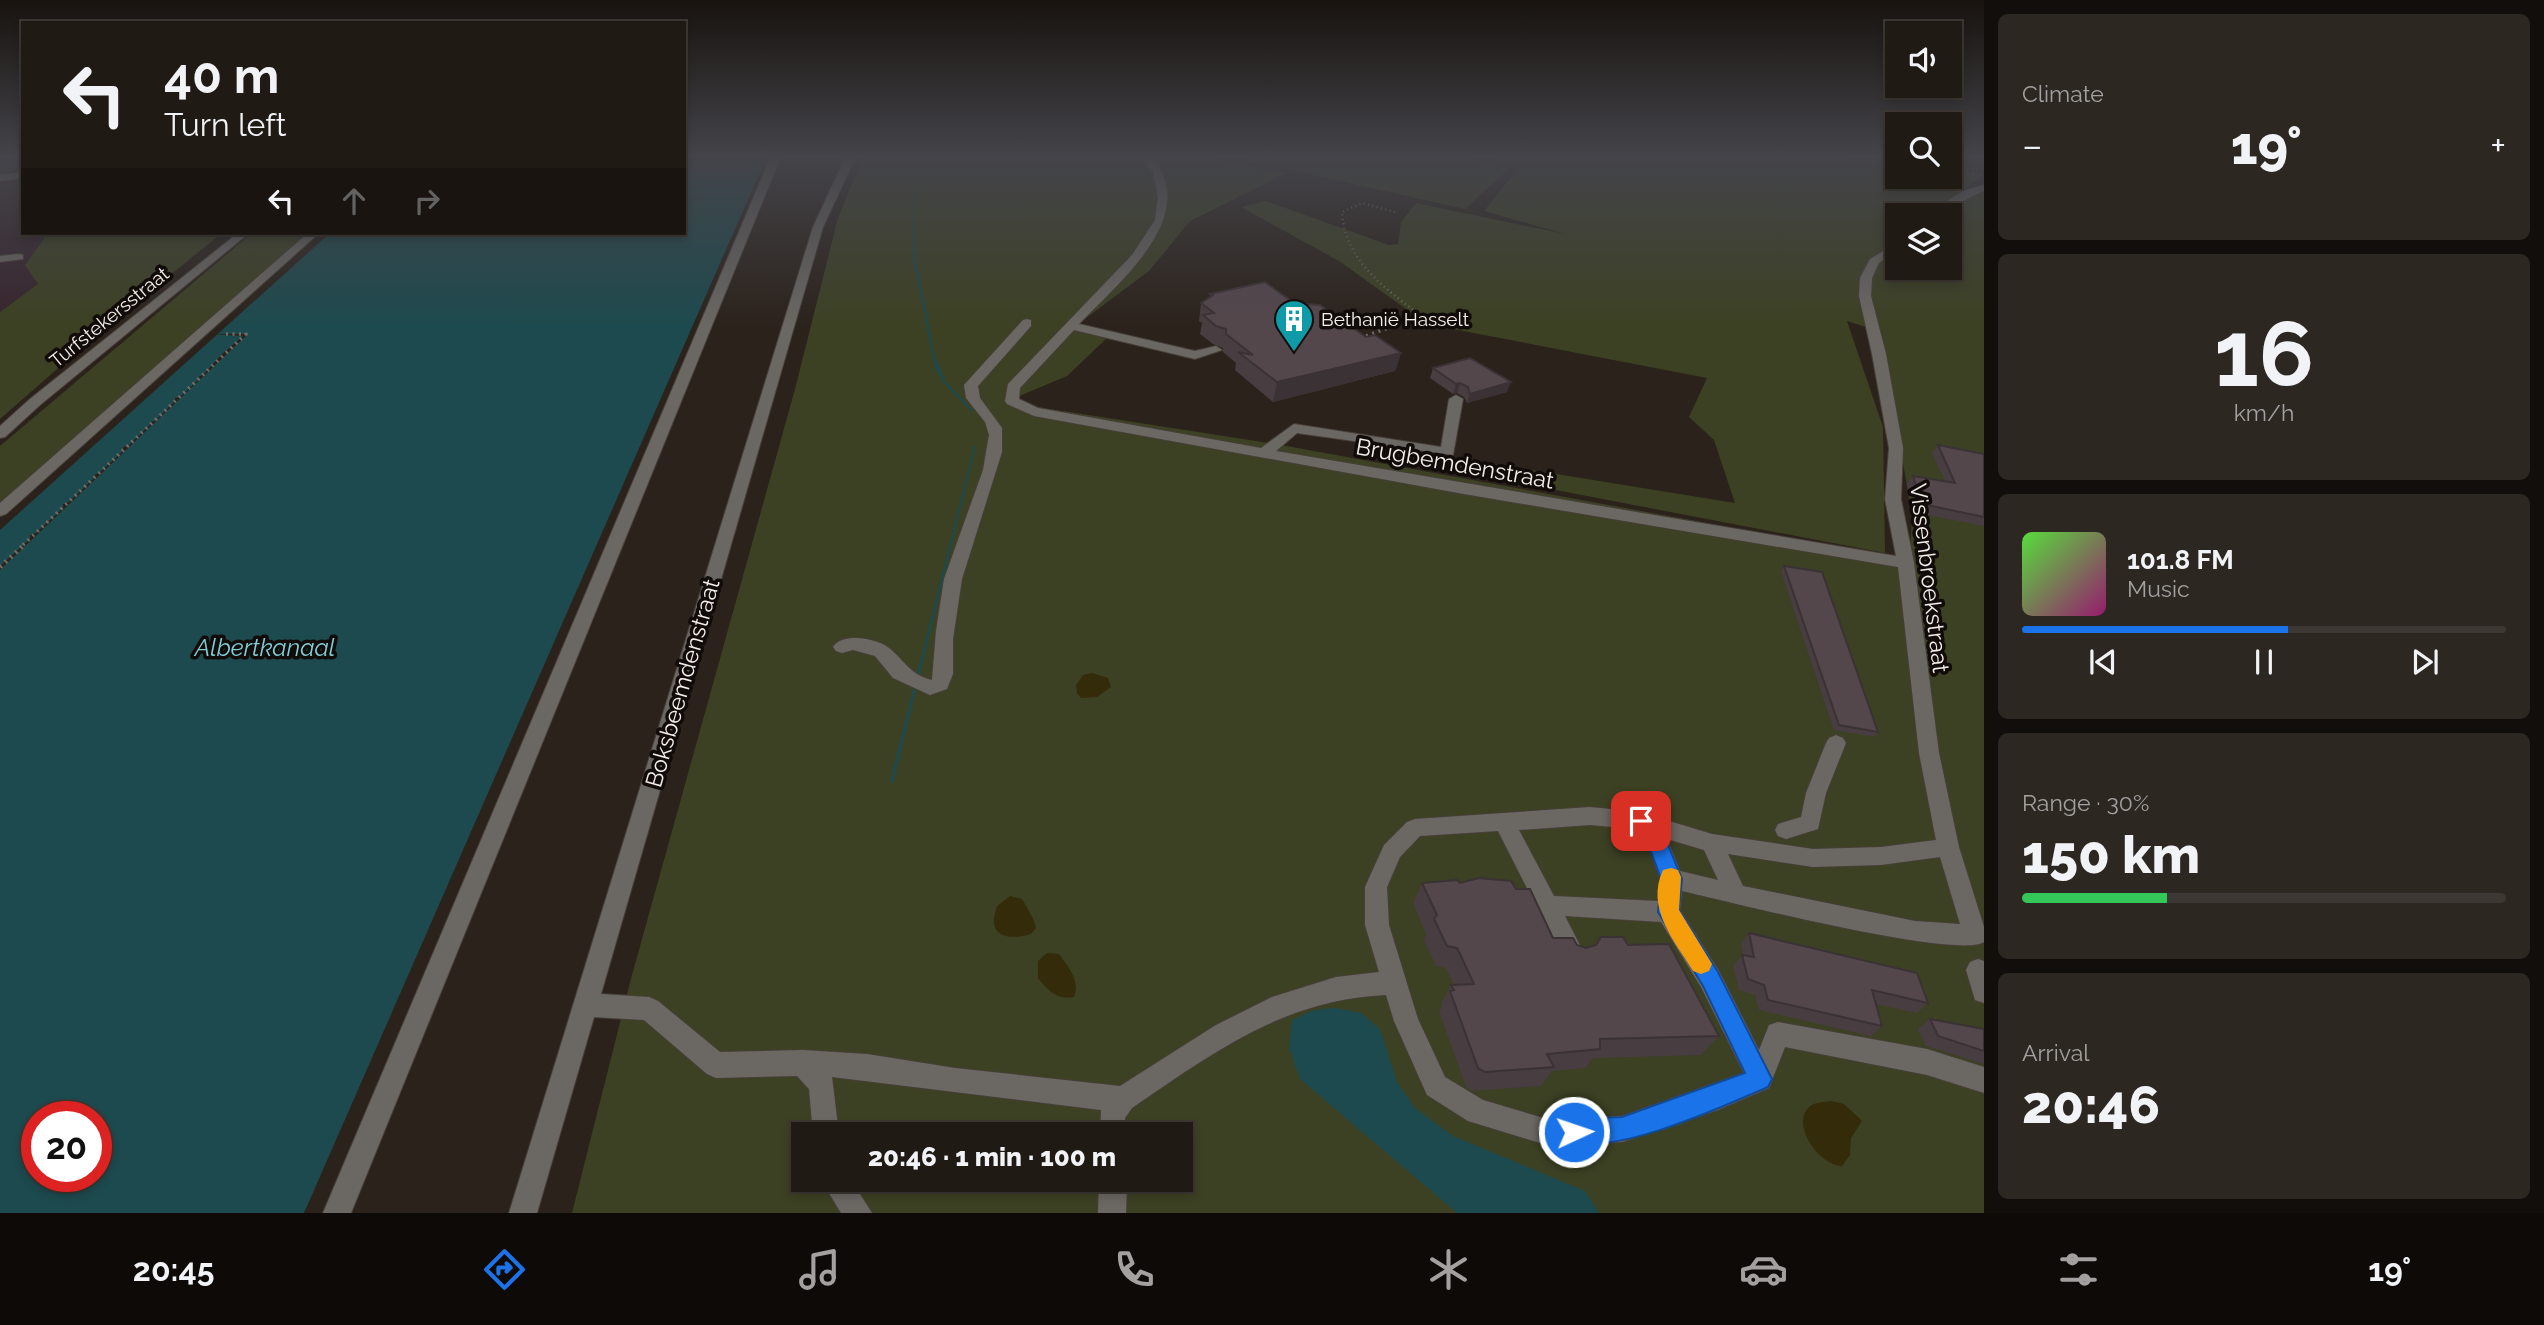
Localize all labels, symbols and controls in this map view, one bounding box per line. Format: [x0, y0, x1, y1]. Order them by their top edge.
map controls [1885, 21, 1962, 280]
button: sound [1885, 21, 1962, 98]
text: 40 m [164, 47, 279, 104]
icon: left [49, 49, 140, 140]
text: Climate [2022, 80, 2104, 107]
text: Turn left [164, 106, 286, 143]
button: search [1885, 112, 1962, 189]
text: 19° [2231, 115, 2302, 176]
text: − [2022, 123, 2042, 168]
text: + [2490, 123, 2506, 168]
icon: left [262, 182, 300, 220]
icon: ahead [335, 182, 373, 220]
icon: right [408, 182, 446, 220]
button: layers [1885, 203, 1962, 280]
street label: Turfstekersstraat [45, 262, 173, 372]
building icon: Bethanië Hasselt [1273, 298, 1315, 353]
text: 16 [2214, 300, 2314, 407]
place label: Bethanië Hasselt [1321, 308, 1470, 330]
text: km/h [2234, 399, 2294, 426]
street label: Brugbemdenstraat [1354, 432, 1557, 494]
street label: Vissenbroekstraat [1905, 482, 1955, 674]
text: 101.8 FM [2127, 545, 2234, 575]
street label: Boksbeemdenstraat [639, 575, 725, 790]
text: Music [2127, 575, 2190, 602]
water label: Albertkanaal [193, 633, 335, 662]
icon: previous [2084, 643, 2122, 681]
icon: pause [2245, 643, 2283, 681]
icon: next [2406, 643, 2444, 681]
text: Range · 30% [2022, 789, 2149, 816]
pin [1611, 791, 1671, 851]
icon: arrive [1622, 802, 1660, 840]
text: 150 km [2022, 824, 2200, 885]
text: Arrival [2022, 1039, 2089, 1066]
text: 20:46 [2022, 1074, 2160, 1135]
position arrow [1537, 1095, 1611, 1169]
speed limit sign: 20 [21, 1101, 112, 1192]
text: 20:46 · 1 min · 100 m [868, 1142, 1116, 1172]
icon: directions [480, 1245, 529, 1294]
icon: music [795, 1245, 844, 1294]
icon: phone [1110, 1245, 1159, 1294]
icon: climate [1424, 1245, 1473, 1294]
icon: car [1739, 1245, 1788, 1294]
icon: filters [2054, 1245, 2103, 1294]
text: 20:45 [133, 1251, 214, 1288]
text: 19° [2368, 1251, 2411, 1288]

